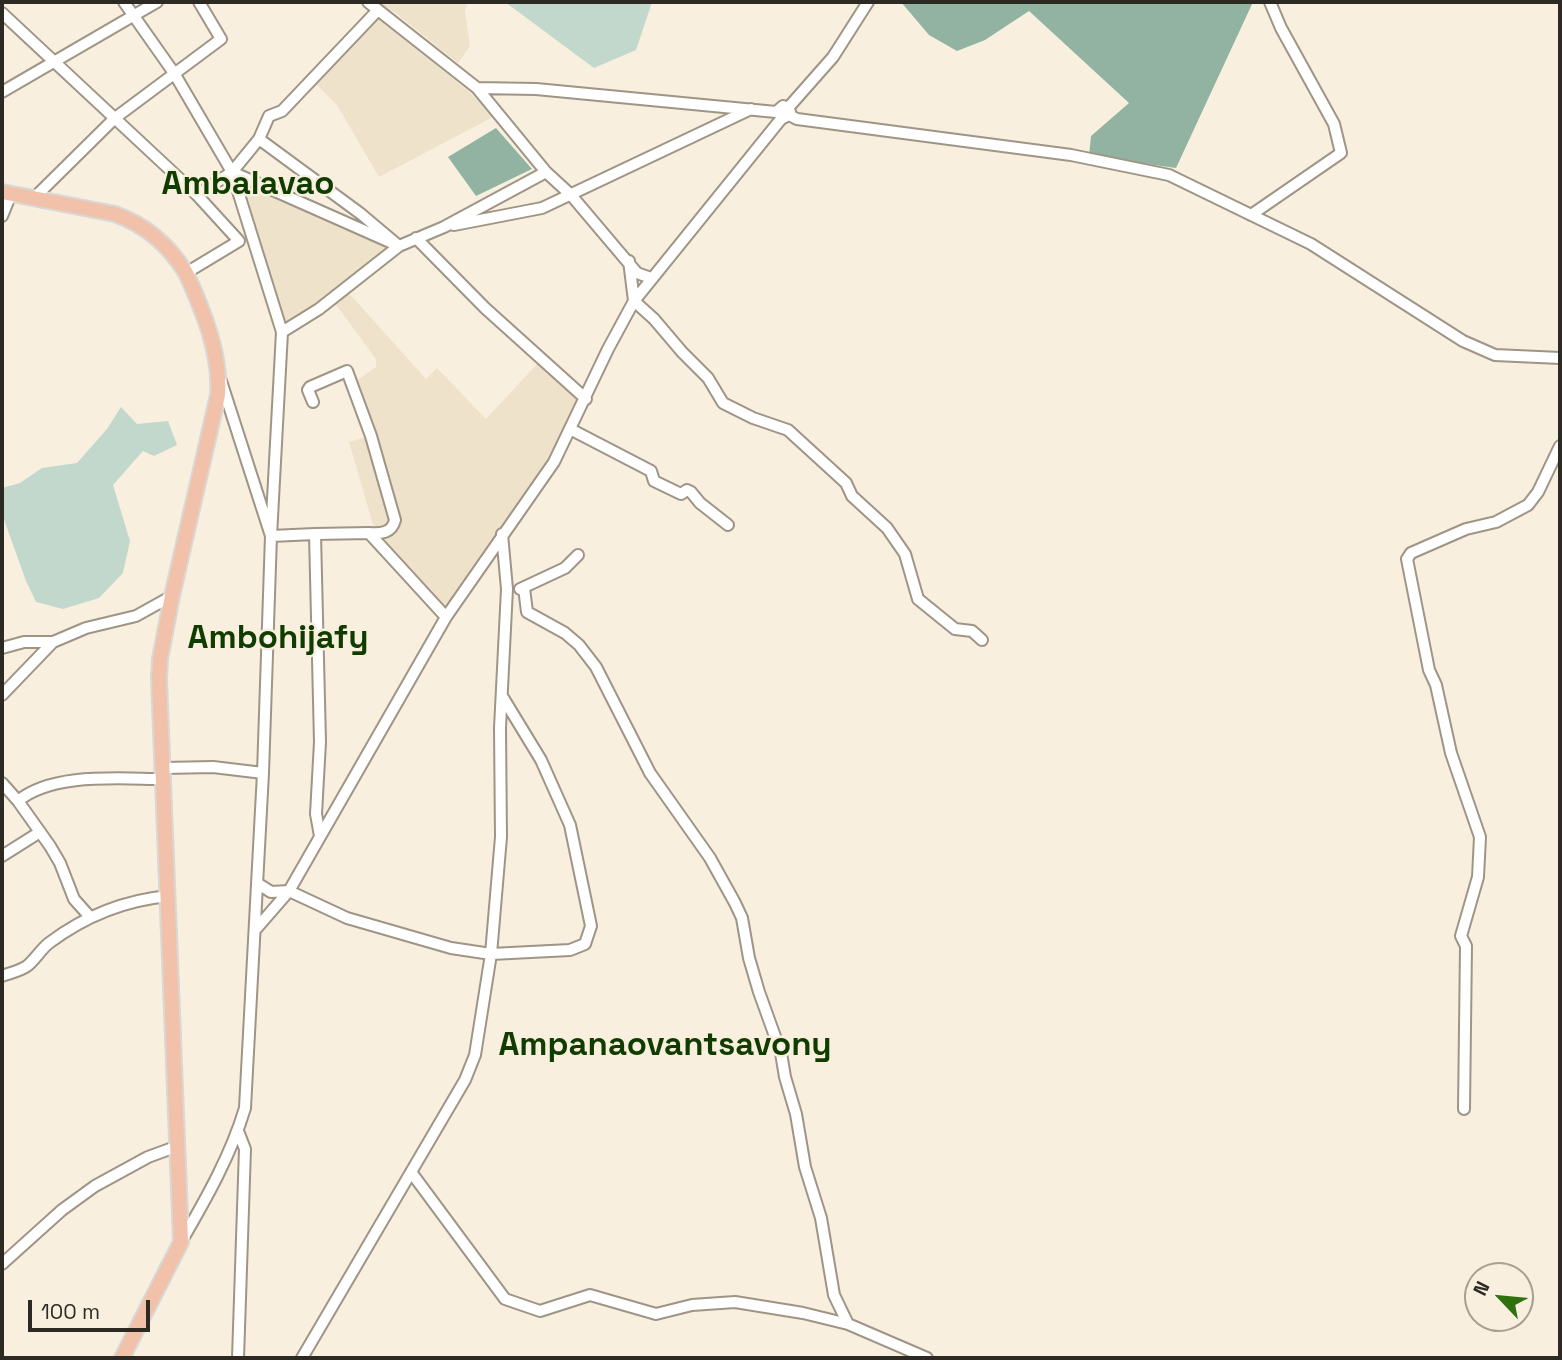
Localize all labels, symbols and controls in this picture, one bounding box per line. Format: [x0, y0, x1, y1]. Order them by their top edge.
district label: Ambalavao [162, 165, 334, 205]
district label: Ambohijafy [188, 619, 368, 659]
district label: Ampanaovantsavony [498, 1026, 832, 1066]
north arrow [1464, 1262, 1534, 1332]
text: N [1467, 1277, 1495, 1300]
scale bar [32, 1286, 154, 1330]
text: 100 m [41, 1298, 100, 1325]

